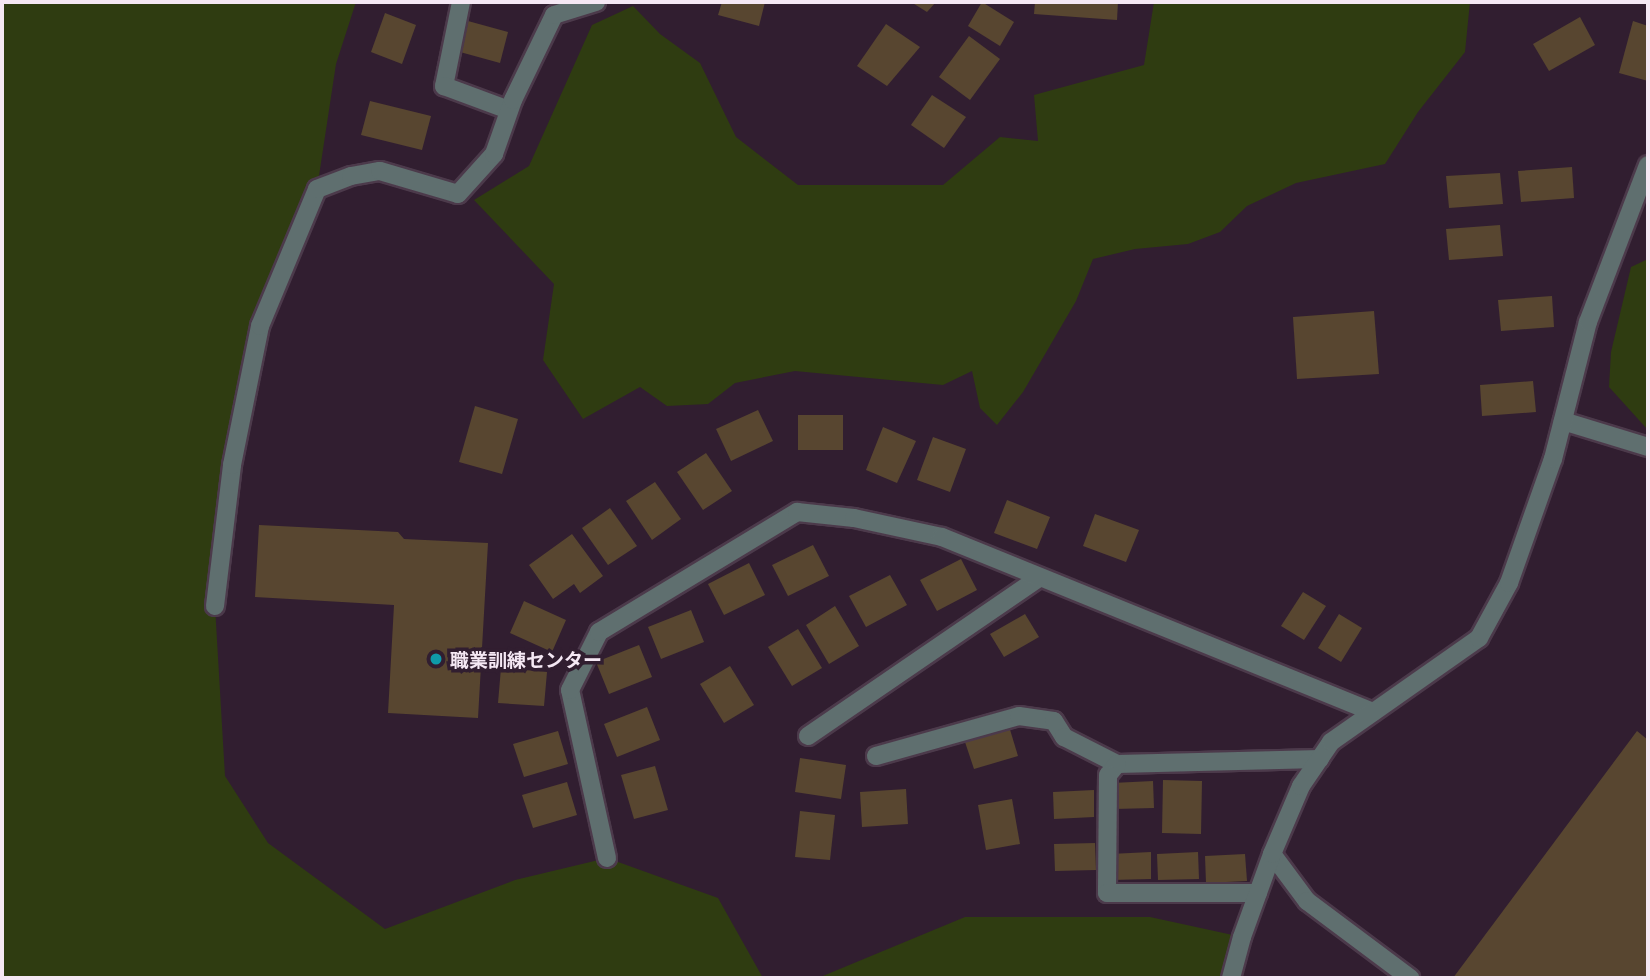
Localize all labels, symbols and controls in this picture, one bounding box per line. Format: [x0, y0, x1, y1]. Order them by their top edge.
place label: 職業訓練センター [450, 648, 602, 670]
marker: 職業訓練センター [428, 651, 444, 667]

